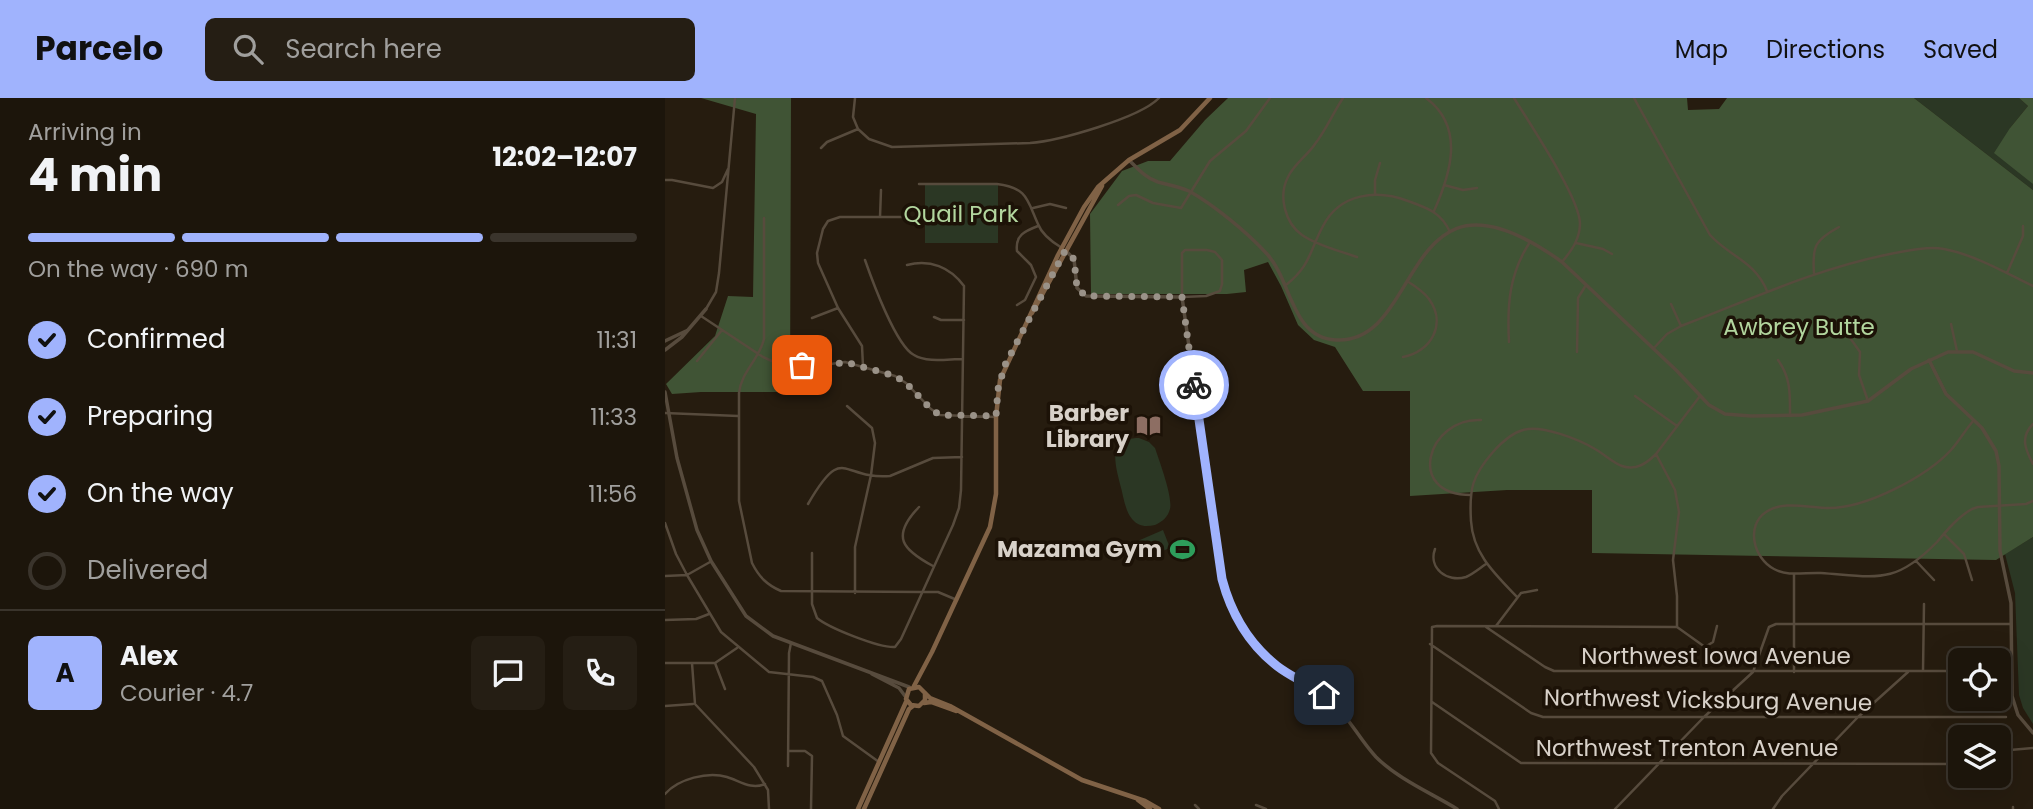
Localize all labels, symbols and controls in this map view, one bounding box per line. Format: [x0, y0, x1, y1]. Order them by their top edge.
search box [205, 18, 695, 81]
text: Parcelo [35, 25, 163, 72]
icon: search [229, 30, 267, 68]
text: Search here [285, 31, 442, 67]
text: Map [1675, 33, 1728, 66]
text: Directions [1766, 33, 1885, 66]
text: Saved [1923, 33, 1998, 66]
text: Arriving in [28, 116, 142, 148]
text: 12:02–12:07 [492, 139, 637, 175]
text: 4 min [28, 143, 162, 207]
park label: Quail Park [903, 198, 1019, 230]
text: On the way · 690 m [28, 253, 248, 285]
park label: Awbrey Butte [1723, 311, 1875, 343]
icon: check [28, 321, 66, 359]
text: Confirmed [87, 321, 225, 357]
text: 11:31 [596, 324, 637, 356]
pin [772, 335, 832, 395]
icon: bag [783, 346, 821, 384]
courier [1159, 350, 1229, 420]
icon: bike [1175, 366, 1213, 404]
place label: Barber Library [1046, 397, 1129, 455]
icon: check [28, 398, 66, 436]
text: Preparing [87, 398, 213, 434]
text: 11:33 [590, 401, 637, 433]
library icon: Barber Library [1135, 412, 1163, 440]
icon: check [28, 475, 66, 513]
text: On the way [87, 475, 234, 511]
text: 11:56 [588, 478, 637, 510]
place label: Mazama Gym [997, 533, 1162, 565]
sports icon: Mazama Gym [1168, 535, 1196, 563]
text: Delivered [87, 552, 208, 588]
button: chat [471, 636, 545, 710]
button: phone [563, 636, 637, 710]
text: Alex [120, 638, 178, 674]
street label: Northwest Iowa Avenue [1581, 640, 1851, 672]
map controls [1948, 648, 2011, 788]
button: locate [1948, 648, 2011, 711]
text: A [55, 655, 75, 691]
pin [1294, 665, 1354, 725]
icon: home [1305, 676, 1343, 714]
text: Courier · 4.7 [120, 677, 253, 709]
street label: Northwest Vicksburg Avenue [1544, 681, 1872, 719]
button: layers [1948, 725, 2011, 788]
street label: Northwest Trenton Avenue [1536, 732, 1838, 764]

